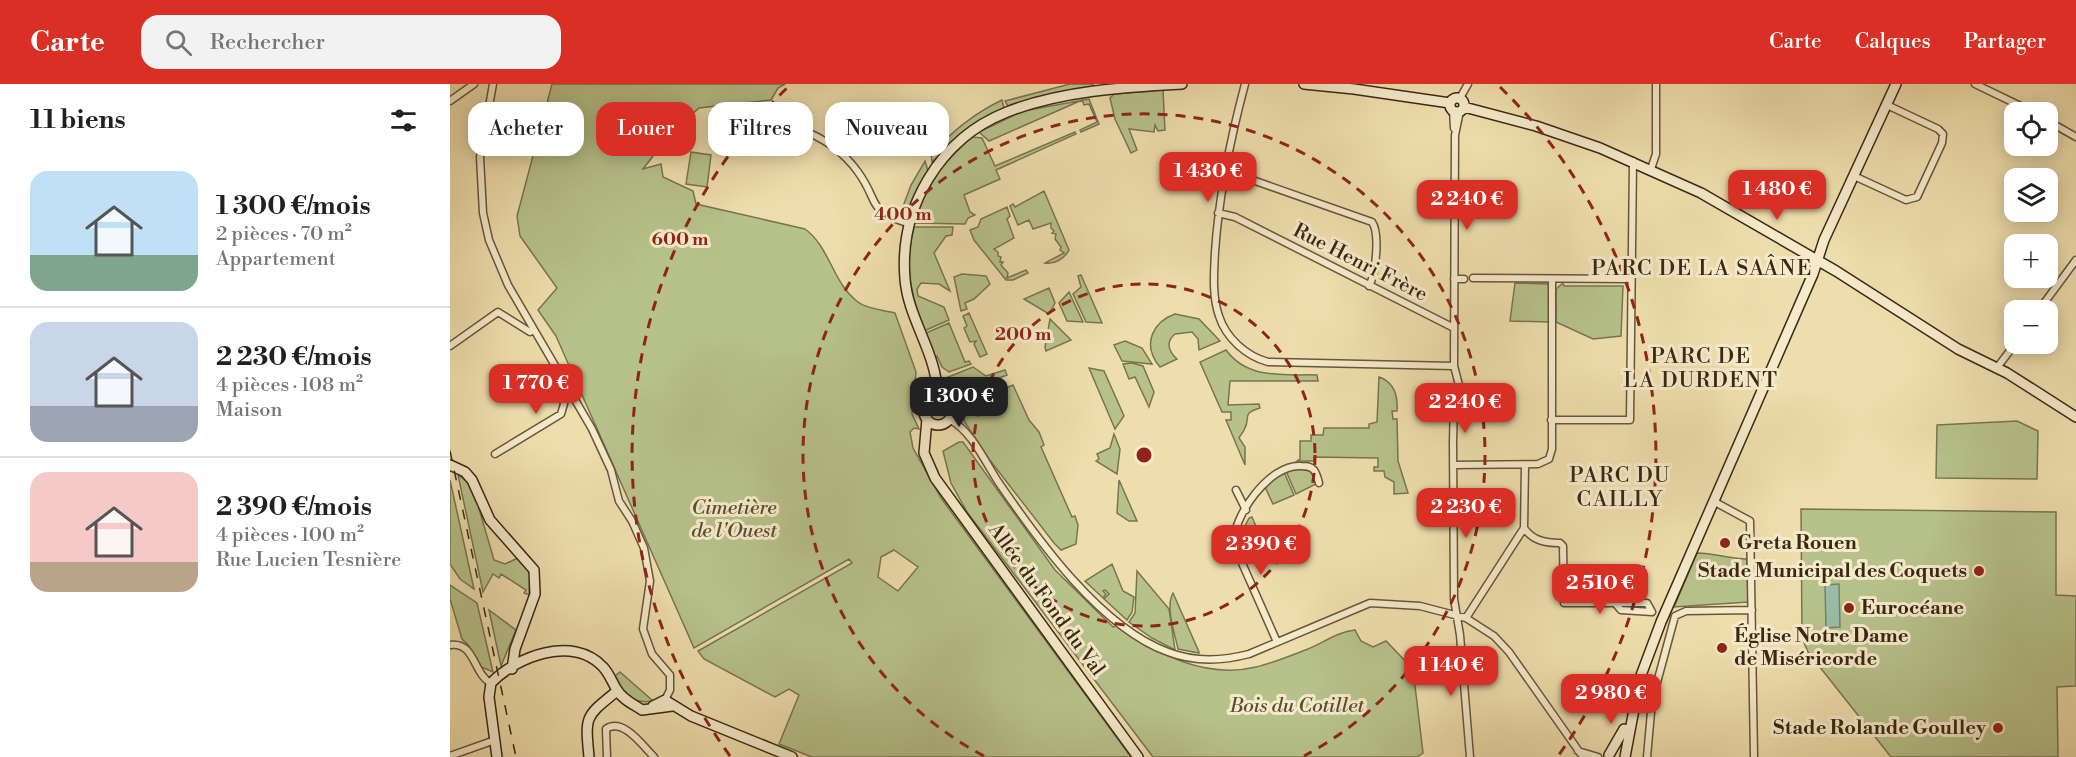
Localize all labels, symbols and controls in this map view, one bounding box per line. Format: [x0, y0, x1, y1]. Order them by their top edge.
search box [141, 15, 561, 69]
text: Carte [30, 25, 105, 60]
icon: search [162, 26, 195, 59]
text: Rechercher [210, 29, 325, 56]
text: Carte [1769, 29, 1822, 55]
text: Calques [1855, 29, 1931, 55]
text: Partager [1964, 29, 2046, 55]
chip: Acheter [468, 102, 584, 156]
chip: Louer [596, 102, 696, 156]
chip: Filtres [708, 102, 813, 156]
chip: Nouveau [825, 102, 949, 156]
map controls [2004, 102, 2058, 354]
button: locate [2004, 102, 2058, 156]
text: 11 biens [30, 104, 126, 136]
icon: filters [387, 104, 420, 137]
pin: 1 430 € [1153, 152, 1263, 203]
text: 1 430 € [1174, 159, 1243, 184]
button: layers [2004, 168, 2058, 222]
pin: 1 480 € [1722, 170, 1832, 221]
text: 1 480 € [1742, 177, 1812, 202]
pin: 2 240 € [1412, 180, 1522, 231]
text: 2 240 € [1431, 187, 1503, 212]
text: 1 300 €/mois [216, 190, 371, 222]
icon: home [78, 195, 150, 267]
text: 400 m [874, 203, 932, 226]
street label: Rue Henri Frère [1289, 218, 1431, 308]
text: 2 pièces · 70 m² [216, 222, 352, 247]
text: 600 m [652, 228, 709, 251]
button: + [2004, 234, 2058, 288]
text: Appartement [216, 247, 336, 272]
district label: PARC DE LA SAÂNE [1591, 254, 1813, 282]
button: − [2004, 300, 2058, 354]
text: 200 m [995, 323, 1052, 346]
text: 2 230 €/mois [216, 341, 372, 373]
district label: PARC DE LA DURDENT [1623, 344, 1779, 394]
icon: home [78, 346, 150, 418]
pin: 1 770 € [481, 364, 591, 415]
text: 1 770 € [503, 371, 569, 396]
text: 4 pièces · 108 m² [216, 373, 363, 398]
pin: 1 300 € [904, 377, 1014, 428]
pin: 2 240 € [1410, 383, 1520, 434]
text: 1 300 € [924, 384, 994, 409]
text: 2 240 € [1429, 390, 1501, 415]
text: Maison [216, 398, 282, 423]
centre of rings [1134, 445, 1154, 465]
district label: PARC DU CAILLY [1569, 463, 1671, 513]
pin: 2 230 € [1411, 488, 1521, 539]
text: 2 390 €/mois [216, 491, 372, 523]
text: 2 230 € [1431, 495, 1502, 520]
icon: home [78, 496, 150, 568]
park label: Cimetière de l'Ouest [691, 496, 777, 544]
street label: Allée du Fond du Val [982, 518, 1110, 681]
text: 4 pièces · 100 m² [216, 523, 364, 548]
pin: 2 390 € [1206, 525, 1316, 576]
place label: Greta Rouen [1737, 531, 1857, 556]
text: 2 390 € [1225, 532, 1297, 557]
marker: Greta Rouen [1718, 536, 1732, 550]
text: Rue Lucien Tesnière [216, 548, 401, 573]
place label: Stade Municipal des Coquets [1698, 559, 1967, 584]
pin: 2 510 € [1545, 564, 1655, 615]
marker: Stade Municipal des Coquets [1972, 564, 1986, 578]
text: 2 510 € [1566, 571, 1634, 596]
place label: Eurocéane [1861, 596, 1964, 621]
marker: Eurocéane [1842, 601, 1856, 615]
place label: Église Notre Dame de Miséricorde [1734, 623, 1909, 672]
marker: Église Notre Dame de Miséricorde [1715, 641, 1729, 655]
pin: 1 140 € [1396, 646, 1506, 697]
text: 1 140 € [1418, 653, 1484, 678]
pin: 2 980 € [1556, 674, 1666, 725]
text: 2 980 € [1575, 681, 1647, 706]
park label: Bois du Cotillet [1229, 694, 1365, 719]
place label: Stade Rolande Goulley [1773, 716, 1987, 741]
marker: Stade Rolande Goulley [1991, 721, 2005, 735]

